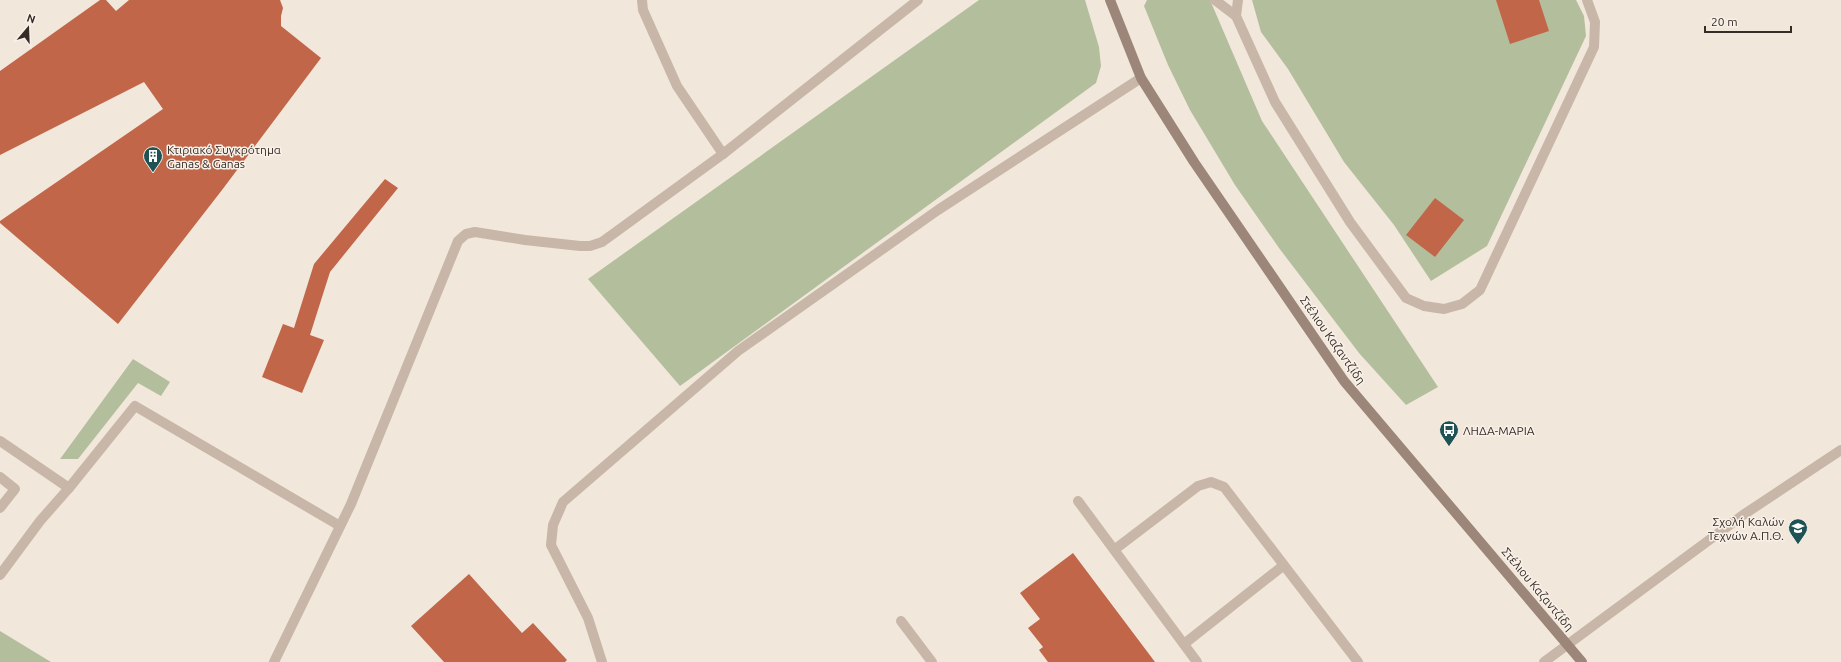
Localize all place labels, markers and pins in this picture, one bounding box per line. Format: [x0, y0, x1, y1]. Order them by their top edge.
place label: Κτιριακό Συγκρότημα Ganas & Ganas [167, 143, 281, 170]
building icon: Κτιριακό Συγκρότημα Ganas & Ganas [142, 145, 164, 173]
bus stop icon: ΛΗΔΑ-ΜΑΡΙΑ [1438, 419, 1460, 447]
place label: ΛΗΔΑ-ΜΑΡΙΑ [1463, 424, 1535, 437]
place label: Σχολή Καλών Τεχνών Α.Π.Θ. [1708, 515, 1784, 542]
school or university icon: Σχολή Καλών Τεχνών Α.Π.Θ. [1787, 517, 1809, 545]

